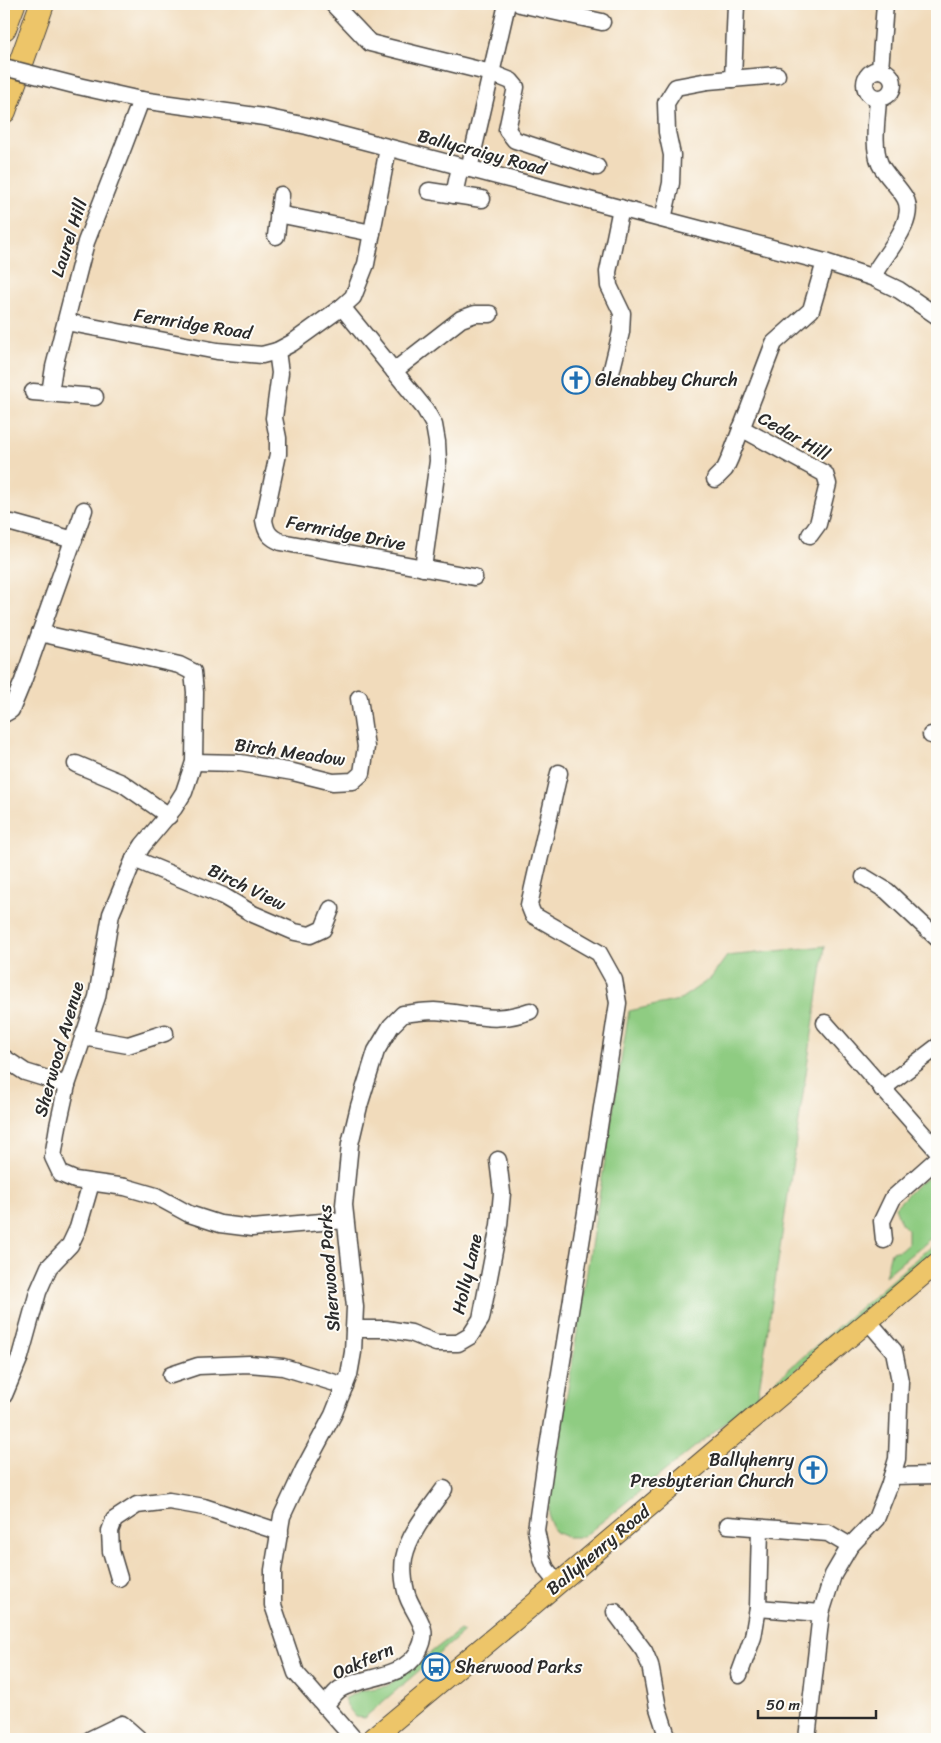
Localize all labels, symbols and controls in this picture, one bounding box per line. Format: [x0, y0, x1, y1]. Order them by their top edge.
street label: Ballycraigy Road [414, 119, 551, 185]
street label: Laurel Hill [41, 194, 97, 281]
street label: Fernridge Road [132, 299, 256, 349]
place label: Glenabbey Church [595, 364, 738, 396]
church icon: Glenabbey Church [561, 365, 591, 395]
street label: Cedar Hill [752, 402, 837, 470]
street label: Fernridge Drive [283, 506, 409, 560]
street label: Birch Meadow [233, 728, 348, 776]
street label: Birch View [202, 854, 292, 920]
street label: Sherwood Avenue [24, 977, 94, 1120]
street label: Sherwood Parks [309, 1203, 349, 1333]
street label: Holly Lane [442, 1230, 492, 1317]
place label: Ballyhenry Presbyterian Church [630, 1444, 795, 1497]
church icon: Ballyhenry Presbyterian Church [798, 1455, 828, 1485]
street label: Ballyhenry Road [539, 1496, 658, 1603]
street label: Oakfern [327, 1633, 399, 1689]
place label: Sherwood Parks [455, 1651, 583, 1683]
bus stop icon: Sherwood Parks [421, 1652, 451, 1682]
scale bar [758, 1688, 876, 1720]
text: 50 m [766, 1692, 801, 1718]

